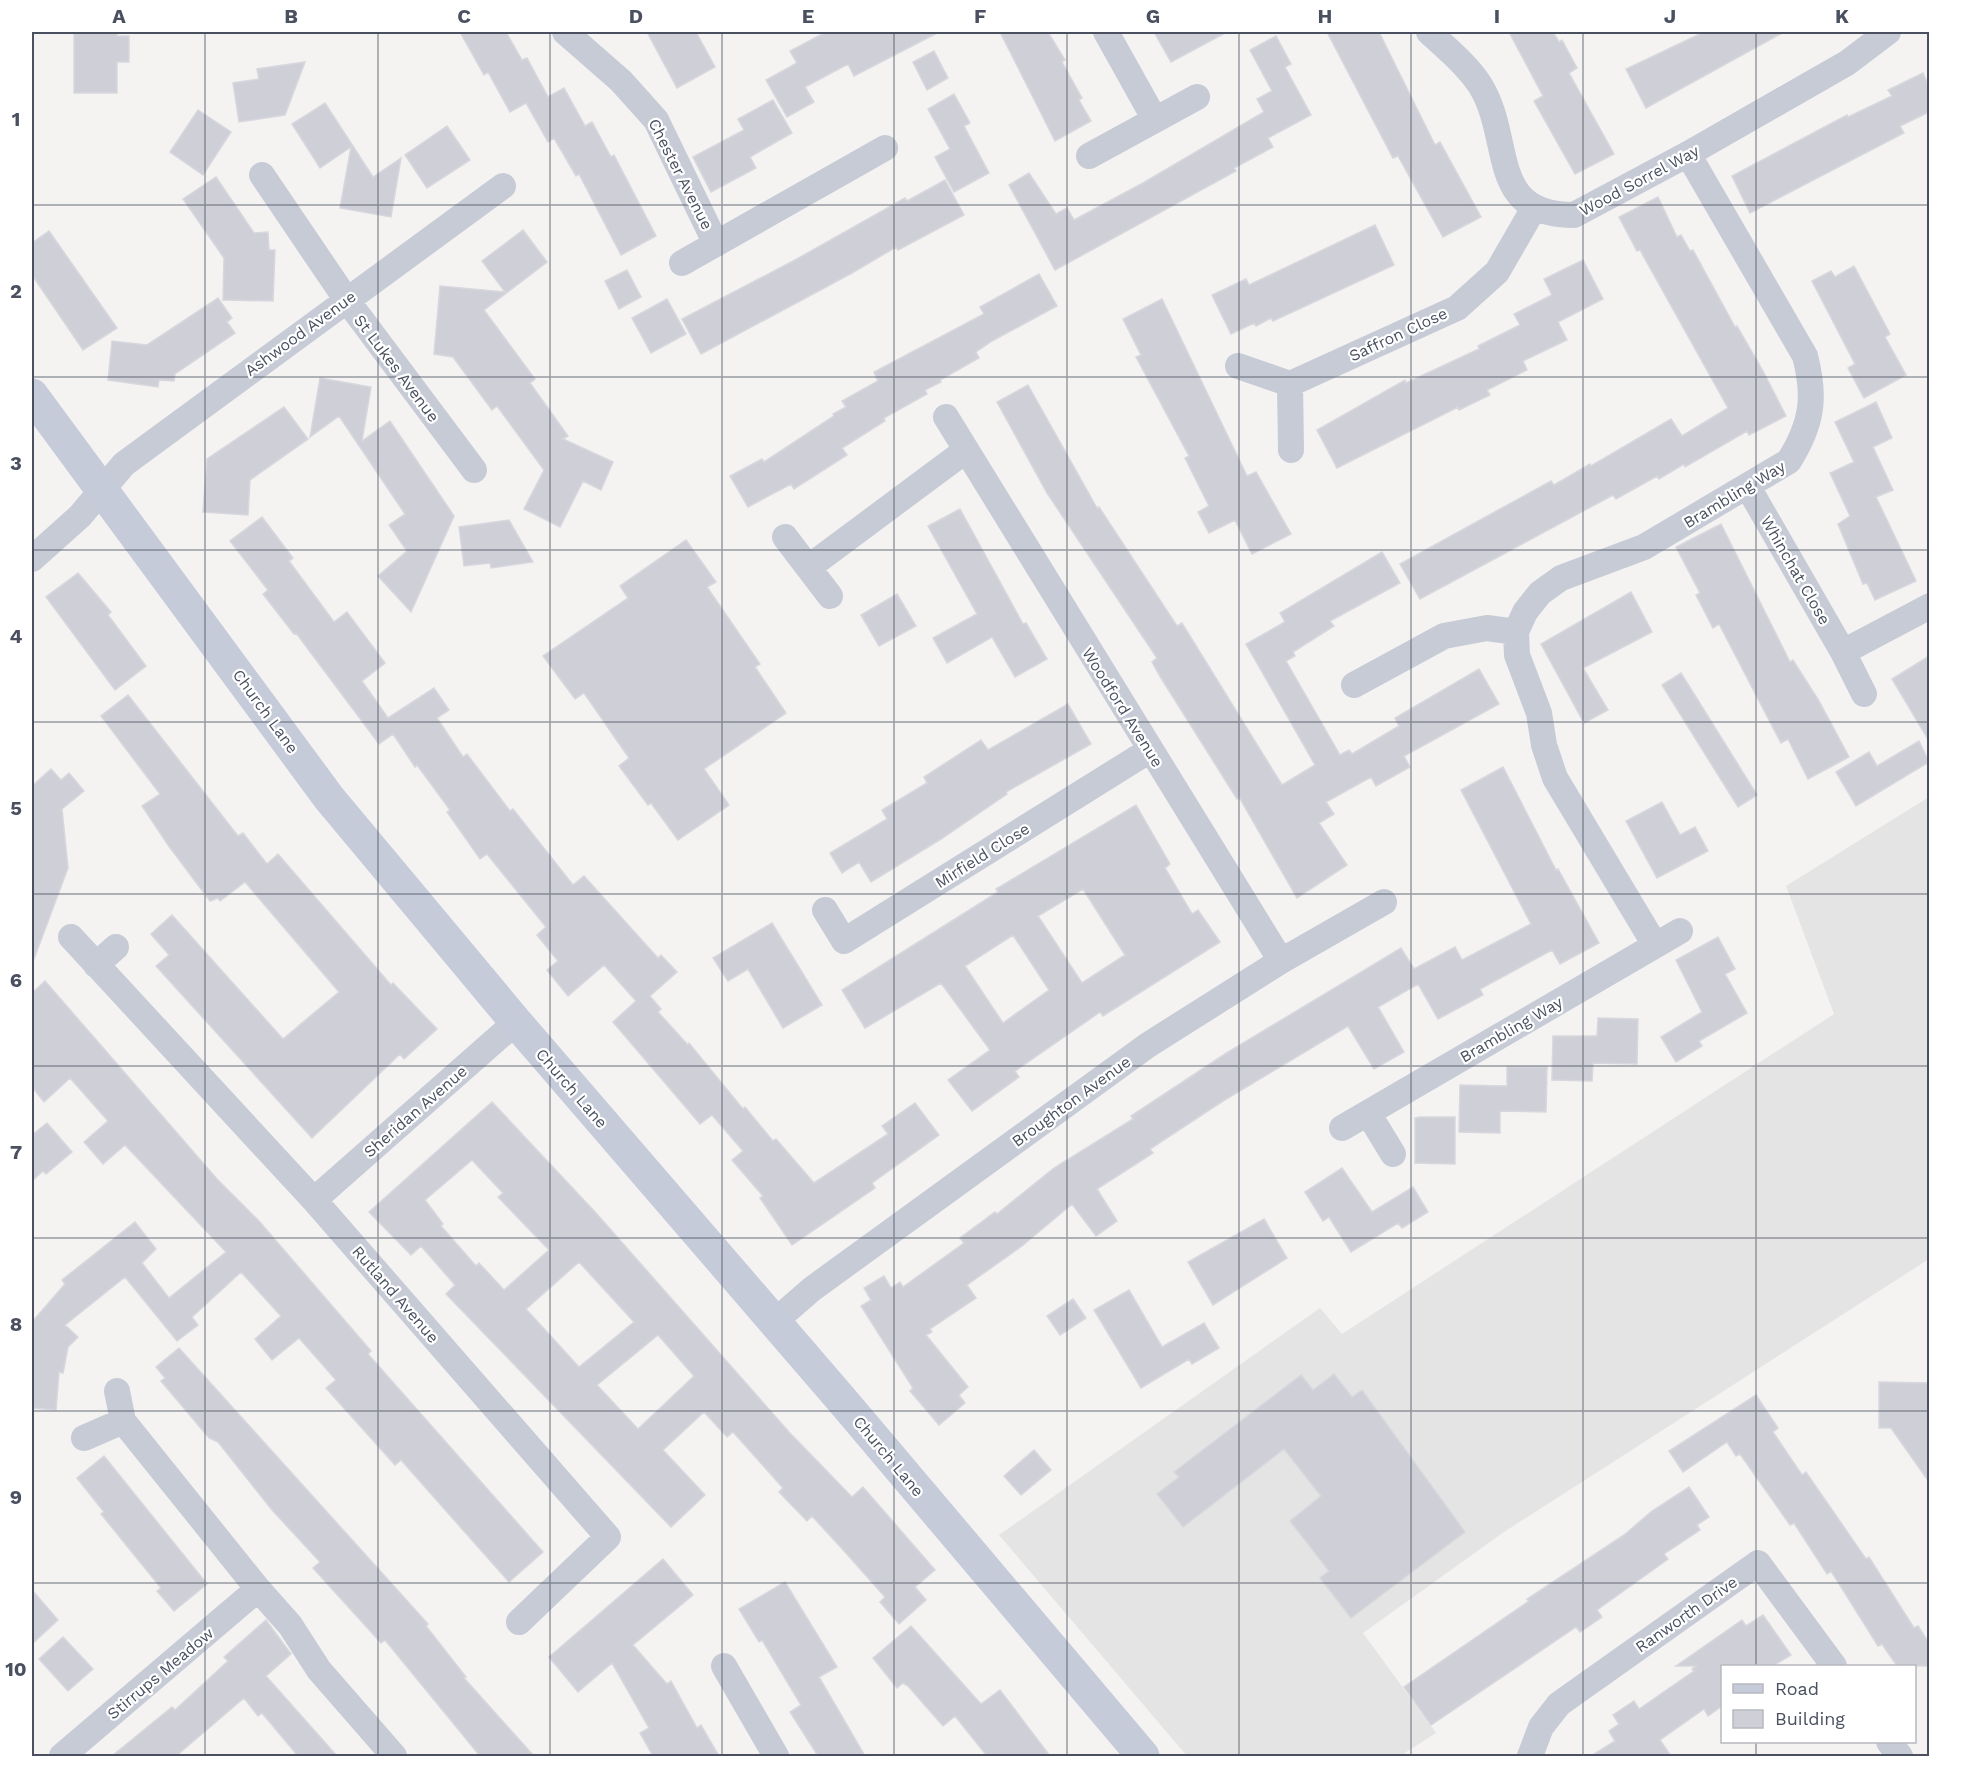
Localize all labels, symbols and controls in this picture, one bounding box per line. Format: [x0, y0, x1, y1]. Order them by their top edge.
text: A [112, 4, 126, 28]
text: B [284, 4, 298, 28]
text: C [457, 4, 471, 28]
text: D [629, 4, 643, 28]
text: E [802, 4, 814, 28]
text: F [974, 4, 986, 28]
text: G [1146, 4, 1160, 28]
text: H [1318, 4, 1332, 28]
text: I [1494, 4, 1500, 28]
text: J [1664, 4, 1676, 28]
text: K [1835, 4, 1849, 28]
text: 1 [12, 107, 20, 131]
street label: Chester Avenue [644, 116, 717, 233]
street label: Wood Sorrel Way [1576, 141, 1703, 220]
text: 2 [10, 279, 22, 303]
street label: Ashwood Avenue [241, 287, 359, 380]
street label: Saffron Close [1346, 303, 1450, 365]
street label: St Lukes Avenue [350, 311, 443, 426]
text: 3 [10, 451, 22, 475]
street label: Brambling Way [1680, 456, 1789, 532]
street label: Whinchat Close [1757, 513, 1834, 628]
text: 4 [10, 624, 23, 648]
street label: Woodford Avenue [1078, 644, 1167, 771]
street label: Church Lane [229, 666, 302, 757]
text: 5 [10, 796, 22, 820]
street label: Mirfield Close [932, 819, 1033, 892]
text: 6 [10, 968, 22, 992]
street label: Brambling Way [1457, 992, 1567, 1066]
street label: Church Lane [532, 1045, 611, 1132]
street label: Broughton Avenue [1008, 1052, 1134, 1151]
street label: Sheridan Avenue [360, 1061, 471, 1161]
text: 7 [10, 1140, 22, 1164]
street label: Rutland Avenue [348, 1242, 443, 1347]
text: 8 [10, 1312, 22, 1336]
street label: Church Lane [849, 1412, 928, 1500]
text: 9 [10, 1485, 22, 1509]
street label: Ranworth Drive [1632, 1572, 1741, 1657]
street label: Stirrups Meadow [103, 1623, 217, 1723]
text: 10 [5, 1657, 27, 1681]
legend [1721, 1665, 1916, 1743]
text: Road [1775, 1678, 1819, 1699]
text: Building [1775, 1708, 1845, 1729]

